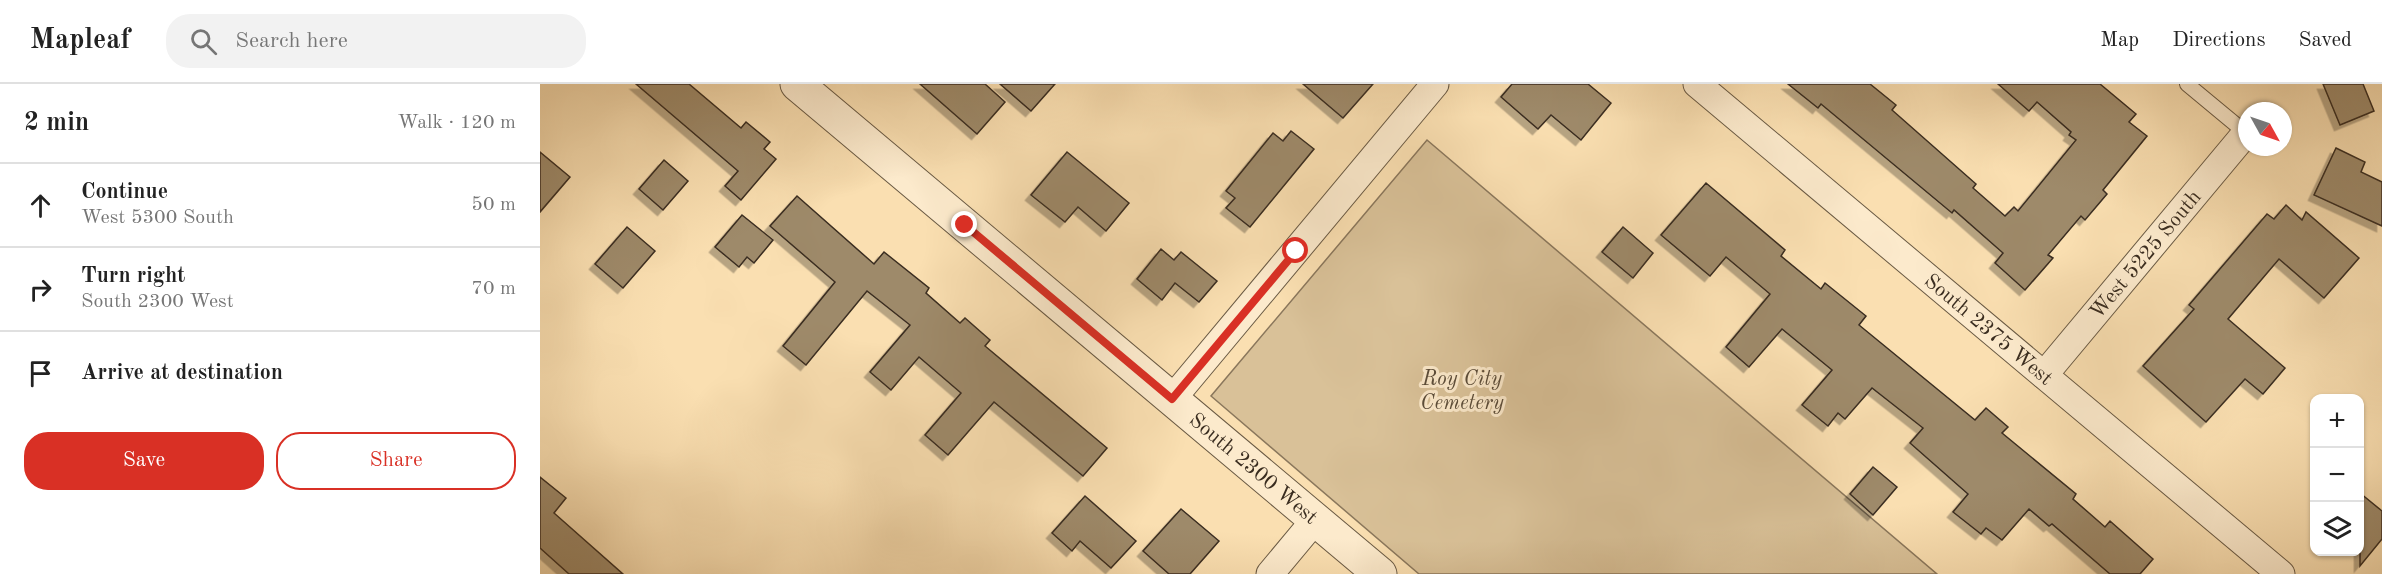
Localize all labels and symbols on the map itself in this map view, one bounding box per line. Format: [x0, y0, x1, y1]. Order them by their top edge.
north arrow [2238, 102, 2292, 156]
street label: West 5225 South [2087, 187, 2206, 323]
route end [951, 211, 977, 237]
route start [1282, 237, 1308, 263]
street label: South 2375 West [1920, 271, 2056, 390]
park label: Roy City Cemetery [1420, 369, 1504, 414]
street label: South 2300 West [1185, 410, 1321, 529]

